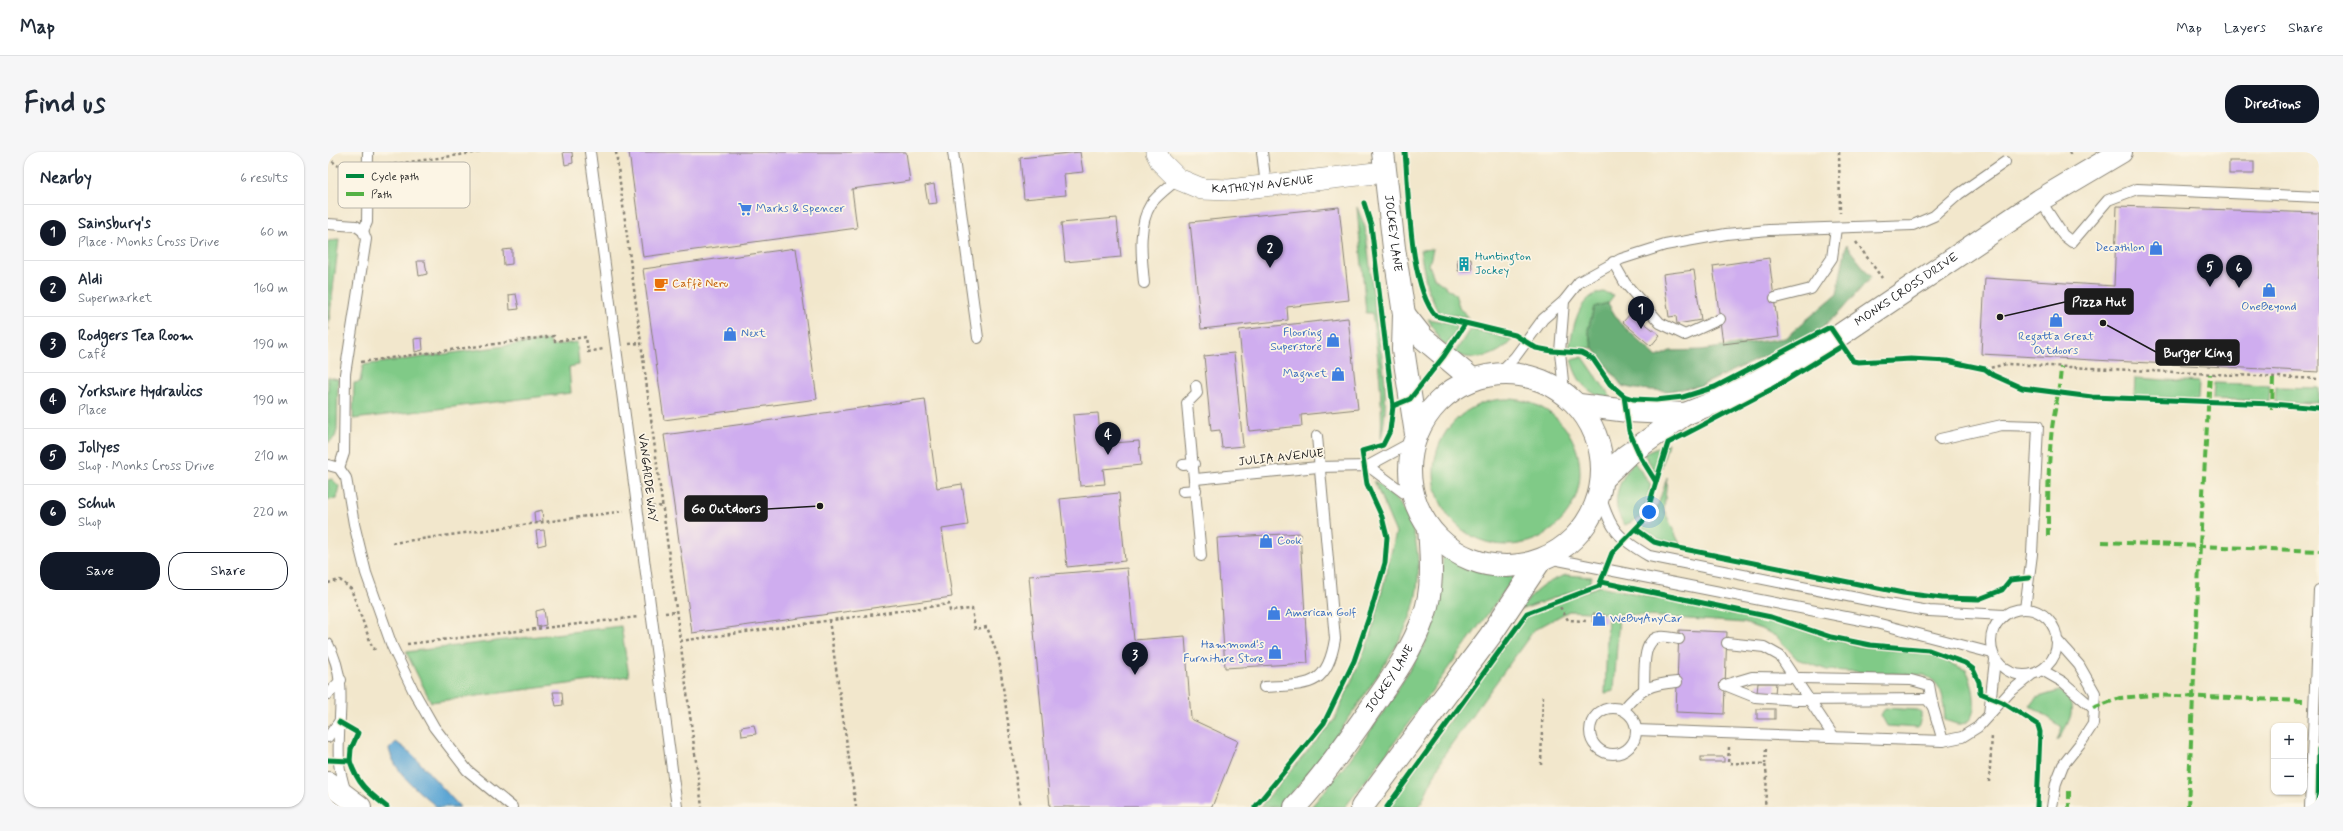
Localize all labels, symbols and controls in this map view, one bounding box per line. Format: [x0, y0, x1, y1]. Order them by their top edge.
text: Map [20, 15, 55, 40]
text: Map [2176, 19, 2202, 37]
text: Layers [2224, 19, 2266, 37]
text: Share [2288, 19, 2323, 37]
button: Directions [2225, 85, 2319, 123]
text: Find us [24, 86, 105, 123]
legend [338, 162, 470, 208]
text: Nearby [40, 167, 92, 189]
text: 6 results [240, 170, 288, 187]
text: Cycle path [371, 170, 419, 184]
street label: KATHRYN AVENUE [1211, 172, 1314, 198]
text: Path [371, 188, 392, 202]
street label: JOCKEY LANE [1380, 194, 1406, 273]
supermarket icon: Marks & Spencer [737, 201, 753, 217]
place label: Marks & Spencer [756, 201, 844, 217]
text: Sainsbury's [78, 214, 151, 234]
text: 1 [50, 224, 56, 241]
text: 60 m [260, 224, 288, 241]
text: Place · Monks Cross Drive [78, 234, 219, 251]
pin: 2 [1257, 235, 1283, 268]
place label: Decathlon [2095, 240, 2145, 256]
shop icon: Decathlon [2148, 240, 2164, 256]
place label: Huntington Jockey [1475, 249, 1531, 279]
street label: MONKS CROSS DRIVE [1852, 249, 1962, 331]
pin: 5 [2197, 254, 2223, 287]
pin: 6 [2226, 255, 2252, 288]
building icon: Huntington Jockey [1456, 256, 1472, 272]
text: Aldi [78, 270, 103, 290]
cafe icon: Caffè Nero [653, 276, 669, 292]
place label: Caffè Nero [672, 276, 729, 292]
text: 2 [50, 280, 56, 297]
text: 160 m [253, 280, 288, 297]
shop icon: OneBeyond [2261, 282, 2277, 298]
callout: Pizza Hut [2065, 289, 2133, 314]
text: Supermarket [78, 290, 152, 307]
text: Pizza Hut [2072, 294, 2126, 311]
pin: 1 [1628, 296, 1654, 329]
place label: OneBeyond [2241, 299, 2297, 315]
shop icon: Regatta Great Outdoors [2048, 312, 2064, 328]
place label: Flooring Superstore [1270, 325, 1322, 355]
text: Rodgers Tea Room [78, 326, 194, 346]
shop icon: Next [722, 326, 738, 342]
place label: Next [741, 326, 766, 342]
place label: Regatta Great Outdoors [2018, 329, 2094, 359]
shop icon: Flooring Superstore [1325, 332, 1341, 348]
text: 3 [50, 336, 56, 353]
text: 190 m [253, 336, 288, 353]
callout: Burger King [2156, 340, 2239, 365]
text: Burger King [2164, 345, 2233, 364]
text: Café [78, 346, 105, 363]
place label: Magnet [1283, 366, 1327, 383]
shop icon: Magnet [1330, 366, 1346, 382]
text: Yorkshire Hydraulics [78, 382, 203, 402]
text: 4 [49, 392, 57, 409]
text: 190 m [253, 392, 288, 409]
text: Place [78, 402, 107, 419]
pin: 4 [1095, 422, 1121, 455]
street label: VANGARDE WAY [634, 433, 660, 524]
text: Jollyes [78, 438, 120, 458]
street label: JULIA AVENUE [1238, 446, 1324, 470]
text: 5 [49, 448, 57, 465]
text: 210 m [254, 448, 288, 465]
text: Shop · Monks Cross Drive [78, 458, 215, 475]
text: Schuh [78, 494, 116, 514]
callout: Go Outdoors [685, 496, 767, 521]
text: Go Outdoors [691, 501, 761, 518]
your location [1639, 502, 1659, 522]
text: 6 [50, 504, 56, 521]
text: 220 m [253, 504, 288, 521]
text: Shop [78, 514, 102, 531]
shop icon: Cook [1258, 533, 1274, 549]
place label: Cook [1277, 533, 1302, 549]
button: Save [40, 552, 160, 590]
button: Share [168, 552, 288, 590]
shop icon: American Golf [1266, 605, 1282, 621]
place label: American Golf [1285, 605, 1356, 621]
shop icon: WeBuyAnyCar [1591, 611, 1607, 627]
place label: WeBuyAnyCar [1610, 611, 1682, 627]
place label: Hammond's Furniture Store [1183, 637, 1265, 667]
pin: 3 [1122, 642, 1148, 675]
street label: JOCKEY LANE [1362, 642, 1418, 716]
shop icon: Hammond's Furniture Store [1267, 644, 1283, 660]
map controls [2271, 723, 2307, 795]
button: + [2271, 723, 2307, 759]
button: − [2271, 759, 2307, 795]

